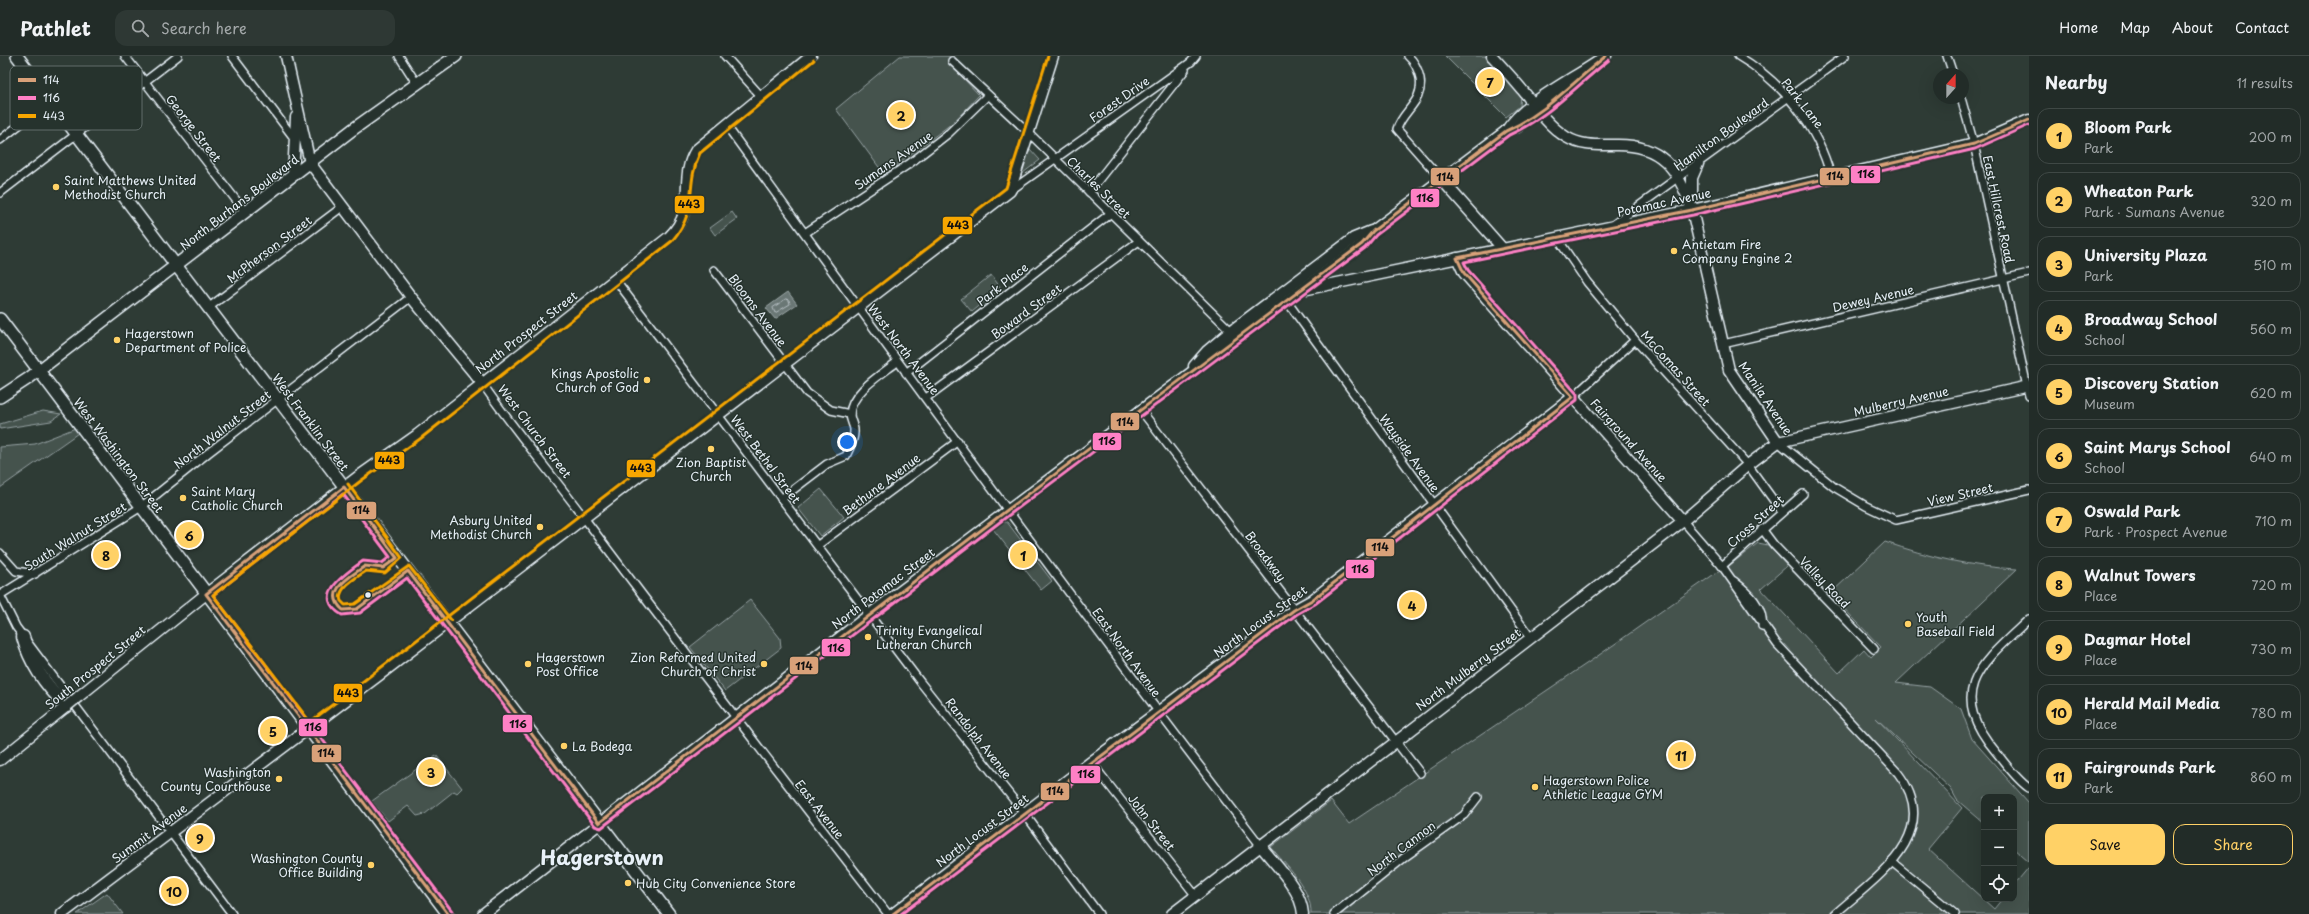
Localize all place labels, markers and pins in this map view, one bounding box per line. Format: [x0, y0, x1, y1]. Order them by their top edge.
pin: 7 [1477, 67, 1503, 97]
pin: 2 [888, 100, 914, 130]
place label: Saint Matthews United Methodist Church [64, 171, 196, 203]
marker: Saint Matthews United Methodist Church [51, 182, 61, 192]
place label: Antietam Fire Company Engine 2 [1682, 235, 1792, 267]
marker: Antietam Fire Company Engine 2 [1669, 246, 1679, 256]
place label: Hagerstown Department of Police [125, 324, 246, 356]
marker: Hagerstown Department of Police [112, 335, 122, 345]
place label: Kings Apostolic Church of God [551, 364, 639, 396]
marker: Kings Apostolic Church of God [642, 375, 652, 385]
marker: Zion Baptist Church [706, 444, 716, 454]
place label: Zion Baptist Church [676, 453, 747, 485]
place label: Saint Mary Catholic Church [191, 482, 283, 514]
marker: Saint Mary Catholic Church [178, 493, 188, 503]
place label: Asbury United Methodist Church [430, 511, 532, 543]
pin: 6 [176, 520, 202, 550]
marker: Asbury United Methodist Church [535, 522, 545, 532]
pin: 8 [93, 540, 119, 570]
pin: 1 [1010, 540, 1036, 570]
unlabelled marker [363, 590, 373, 600]
pin: 4 [1399, 590, 1425, 620]
place label: Youth Baseball Field [1916, 608, 1995, 640]
marker: Youth Baseball Field [1903, 619, 1913, 629]
place label: Trinity Evangelical Lutheran Church [876, 621, 982, 653]
marker: Trinity Evangelical Lutheran Church [863, 632, 873, 642]
place label: Hagerstown Post Office [536, 648, 605, 680]
place label: Zion Reformed United Church of Christ [630, 648, 756, 680]
marker: Hagerstown Post Office [523, 659, 533, 669]
marker: Zion Reformed United Church of Christ [759, 659, 769, 669]
pin: 5 [260, 716, 286, 746]
place label: La Bodega [572, 737, 633, 755]
pin: 11 [1668, 740, 1694, 770]
marker: La Bodega [559, 741, 569, 751]
pin: 3 [418, 757, 444, 787]
place label: Washington County Courthouse [161, 763, 271, 795]
place label: Hagerstown Police Athletic League GYM [1543, 771, 1663, 803]
marker: Washington County Courthouse [274, 774, 284, 784]
marker: Hagerstown Police Athletic League GYM [1530, 782, 1540, 792]
pin: 9 [187, 823, 213, 853]
place label: Washington County Office Building [251, 849, 363, 881]
marker: Washington County Office Building [366, 860, 376, 870]
place label: Hub City Convenience Store [636, 874, 796, 892]
pin: 10 [161, 876, 187, 906]
marker: Hub City Convenience Store [623, 878, 633, 888]

